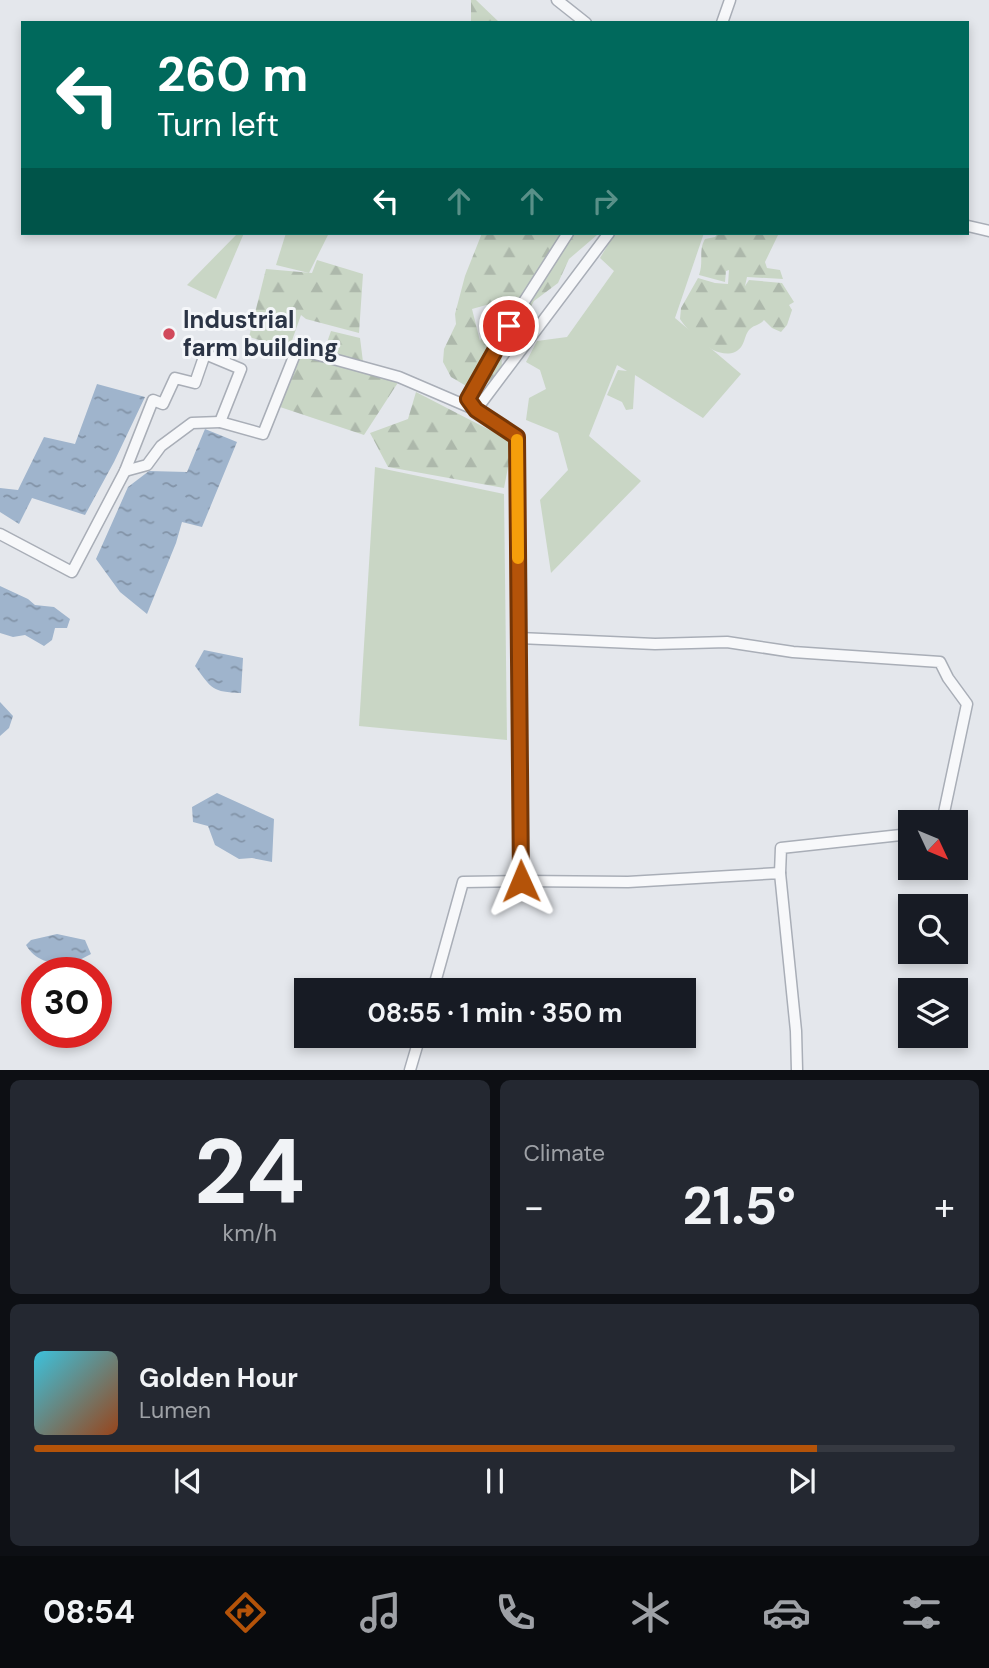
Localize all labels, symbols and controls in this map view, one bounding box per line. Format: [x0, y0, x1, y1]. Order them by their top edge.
text: 260 m [157, 42, 308, 106]
icon: left [42, 49, 133, 140]
text: Turn left [157, 104, 279, 146]
icon: left [367, 182, 405, 220]
icon: ahead [440, 182, 478, 220]
icon: ahead [513, 182, 551, 220]
icon: right [586, 182, 624, 220]
pin [479, 296, 539, 356]
place label: Industrial farm building [183, 304, 338, 363]
icon: arrive [490, 307, 528, 345]
marker: Industrial farm building [161, 326, 177, 342]
north arrow [898, 810, 968, 880]
map controls [898, 810, 968, 1048]
position arrow [484, 844, 558, 918]
button: search [898, 894, 968, 964]
speed limit sign: 30 [21, 957, 112, 1048]
button: layers [898, 978, 968, 1048]
text: 08:55 · 1 min · 350 m [367, 996, 623, 1030]
text: 24 [194, 1113, 305, 1231]
text: Climate [524, 1138, 605, 1168]
text: 21.5° [683, 1172, 796, 1240]
text: − [524, 1182, 544, 1232]
text: + [934, 1182, 955, 1232]
text: km/h [223, 1218, 277, 1248]
text: Golden Hour [139, 1361, 298, 1395]
text: Lumen [139, 1395, 211, 1425]
icon: previous [169, 1462, 207, 1500]
icon: pause [476, 1462, 514, 1500]
icon: next [783, 1462, 821, 1500]
icon: directions [221, 1588, 270, 1637]
icon: music [356, 1588, 405, 1637]
icon: phone [491, 1588, 540, 1637]
icon: climate [626, 1588, 675, 1637]
icon: car [762, 1588, 811, 1637]
icon: filters [897, 1588, 946, 1637]
text: 08:54 [43, 1591, 135, 1633]

